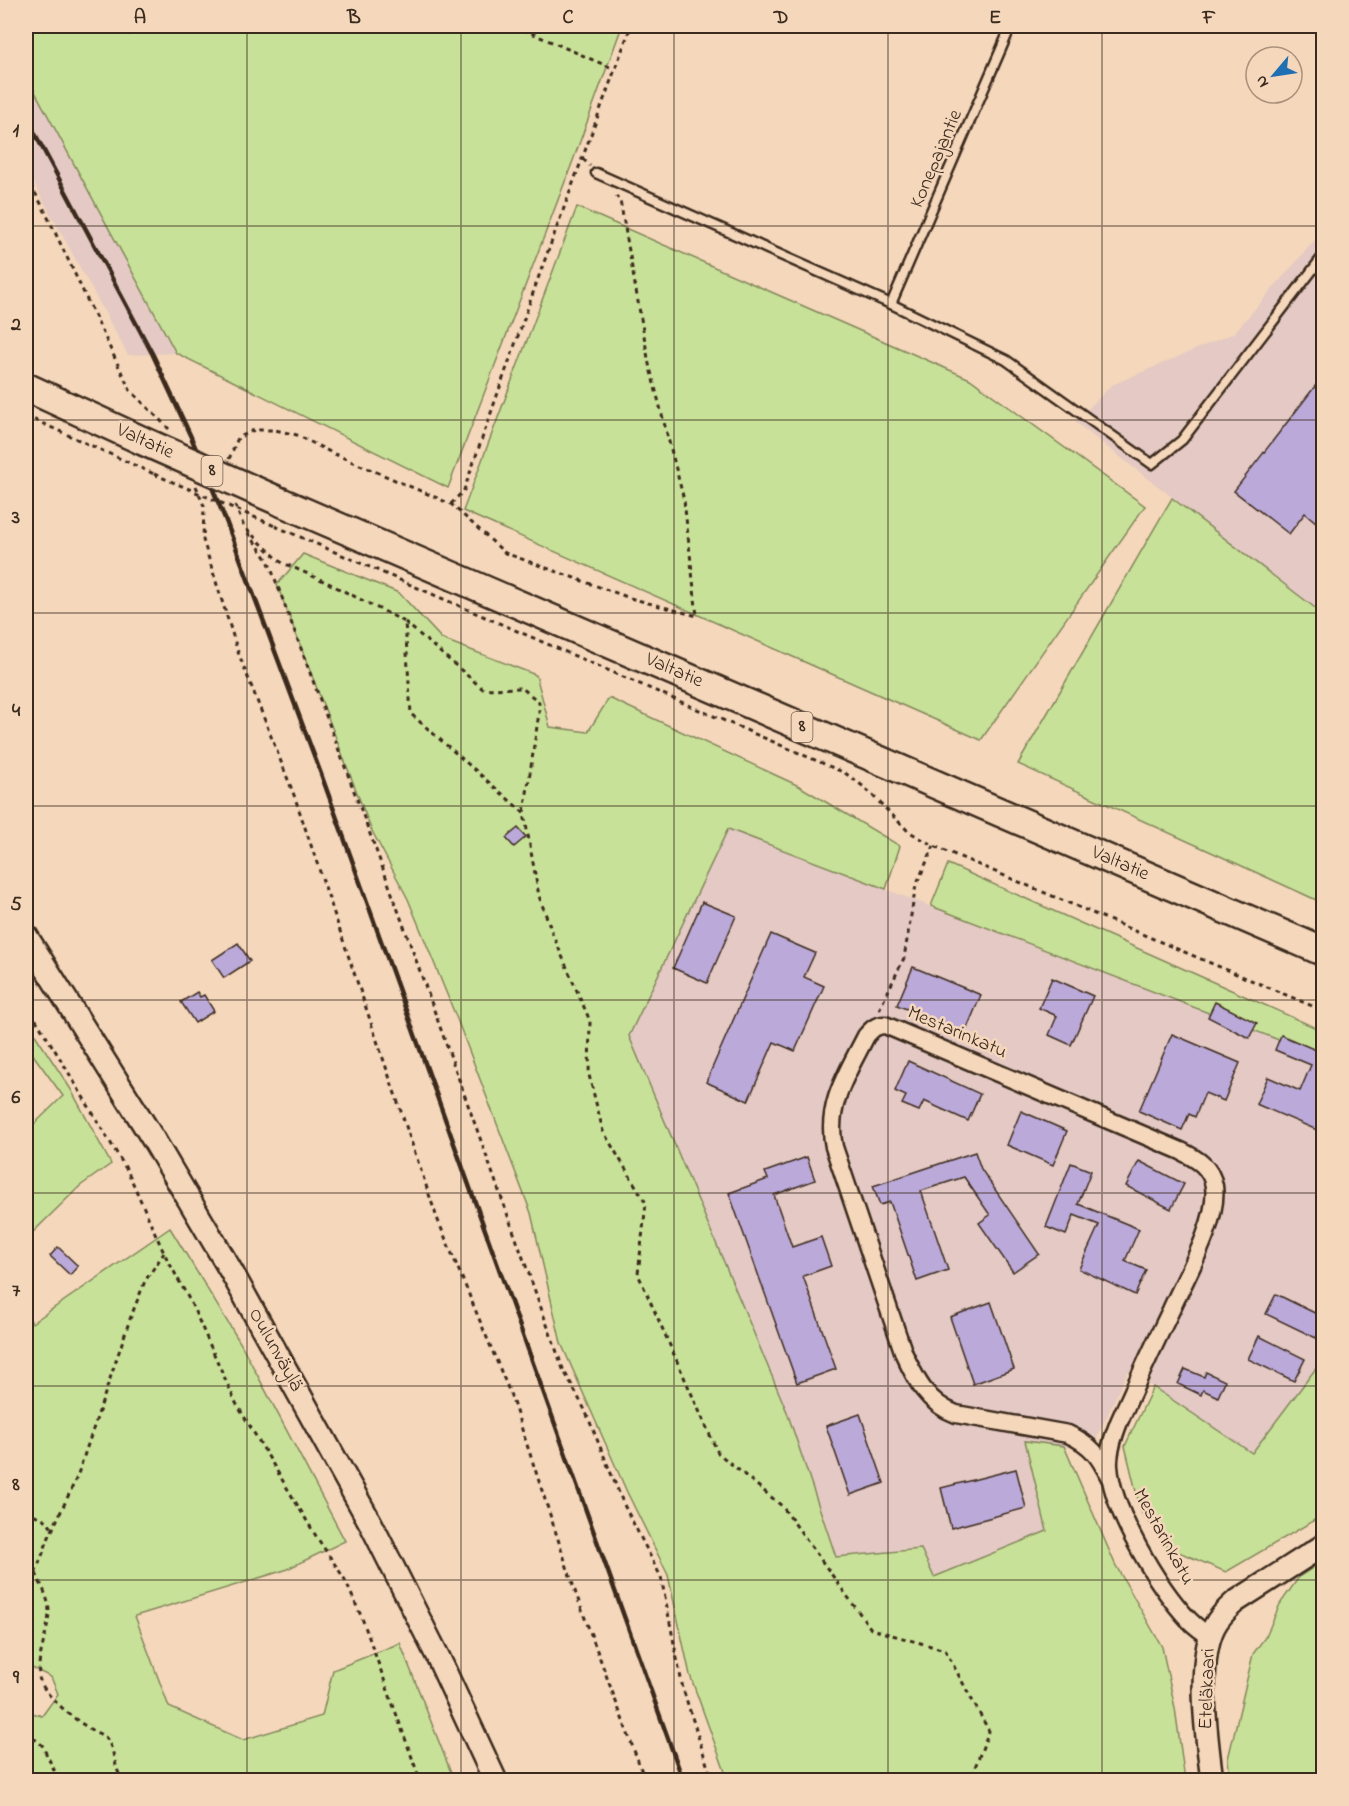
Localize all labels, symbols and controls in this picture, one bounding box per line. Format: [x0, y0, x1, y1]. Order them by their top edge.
text: A [134, 4, 146, 33]
text: B [346, 4, 361, 33]
text: C [563, 4, 574, 33]
text: D [773, 4, 788, 33]
text: E [989, 4, 1001, 33]
text: F [1202, 4, 1216, 33]
north arrow [1244, 45, 1304, 105]
text: N [1249, 71, 1276, 92]
street label: Konepajantie [903, 105, 971, 213]
text: 1 [13, 117, 20, 146]
text: 2 [10, 311, 21, 340]
street label: Valtatie [111, 416, 178, 468]
road number: 8 [202, 456, 222, 486]
text: 3 [11, 504, 20, 533]
street label: Valtatie [640, 645, 707, 696]
text: 4 [12, 697, 21, 726]
road number: 8 [792, 712, 812, 742]
street label: Valtatie [1086, 838, 1153, 889]
text: 5 [10, 891, 22, 920]
street label: Mestarinkatu [902, 999, 1012, 1067]
text: 6 [12, 1084, 21, 1113]
text: 7 [12, 1277, 21, 1306]
street label: Oulunväylä [240, 1303, 310, 1397]
text: 8 [11, 1471, 20, 1500]
street label: Mestarinkatu [1125, 1484, 1201, 1590]
street label: Eteläkaari [1192, 1648, 1224, 1730]
text: 9 [12, 1664, 20, 1693]

